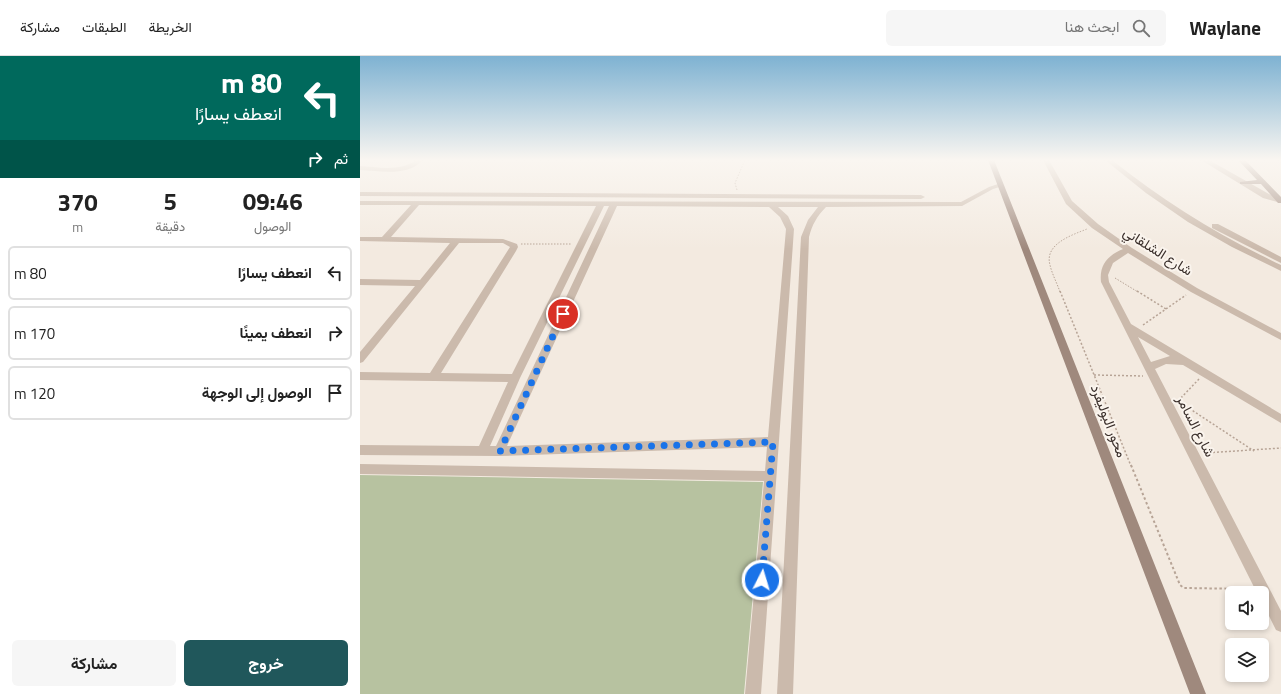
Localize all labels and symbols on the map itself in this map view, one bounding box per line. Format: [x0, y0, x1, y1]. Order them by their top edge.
street label: شارع الشلقاني [1118, 221, 1197, 282]
pin [546, 297, 580, 331]
street label: محور البوليفرد [1086, 381, 1133, 460]
street label: شارع السامر [1171, 390, 1221, 461]
position arrow [741, 559, 783, 601]

